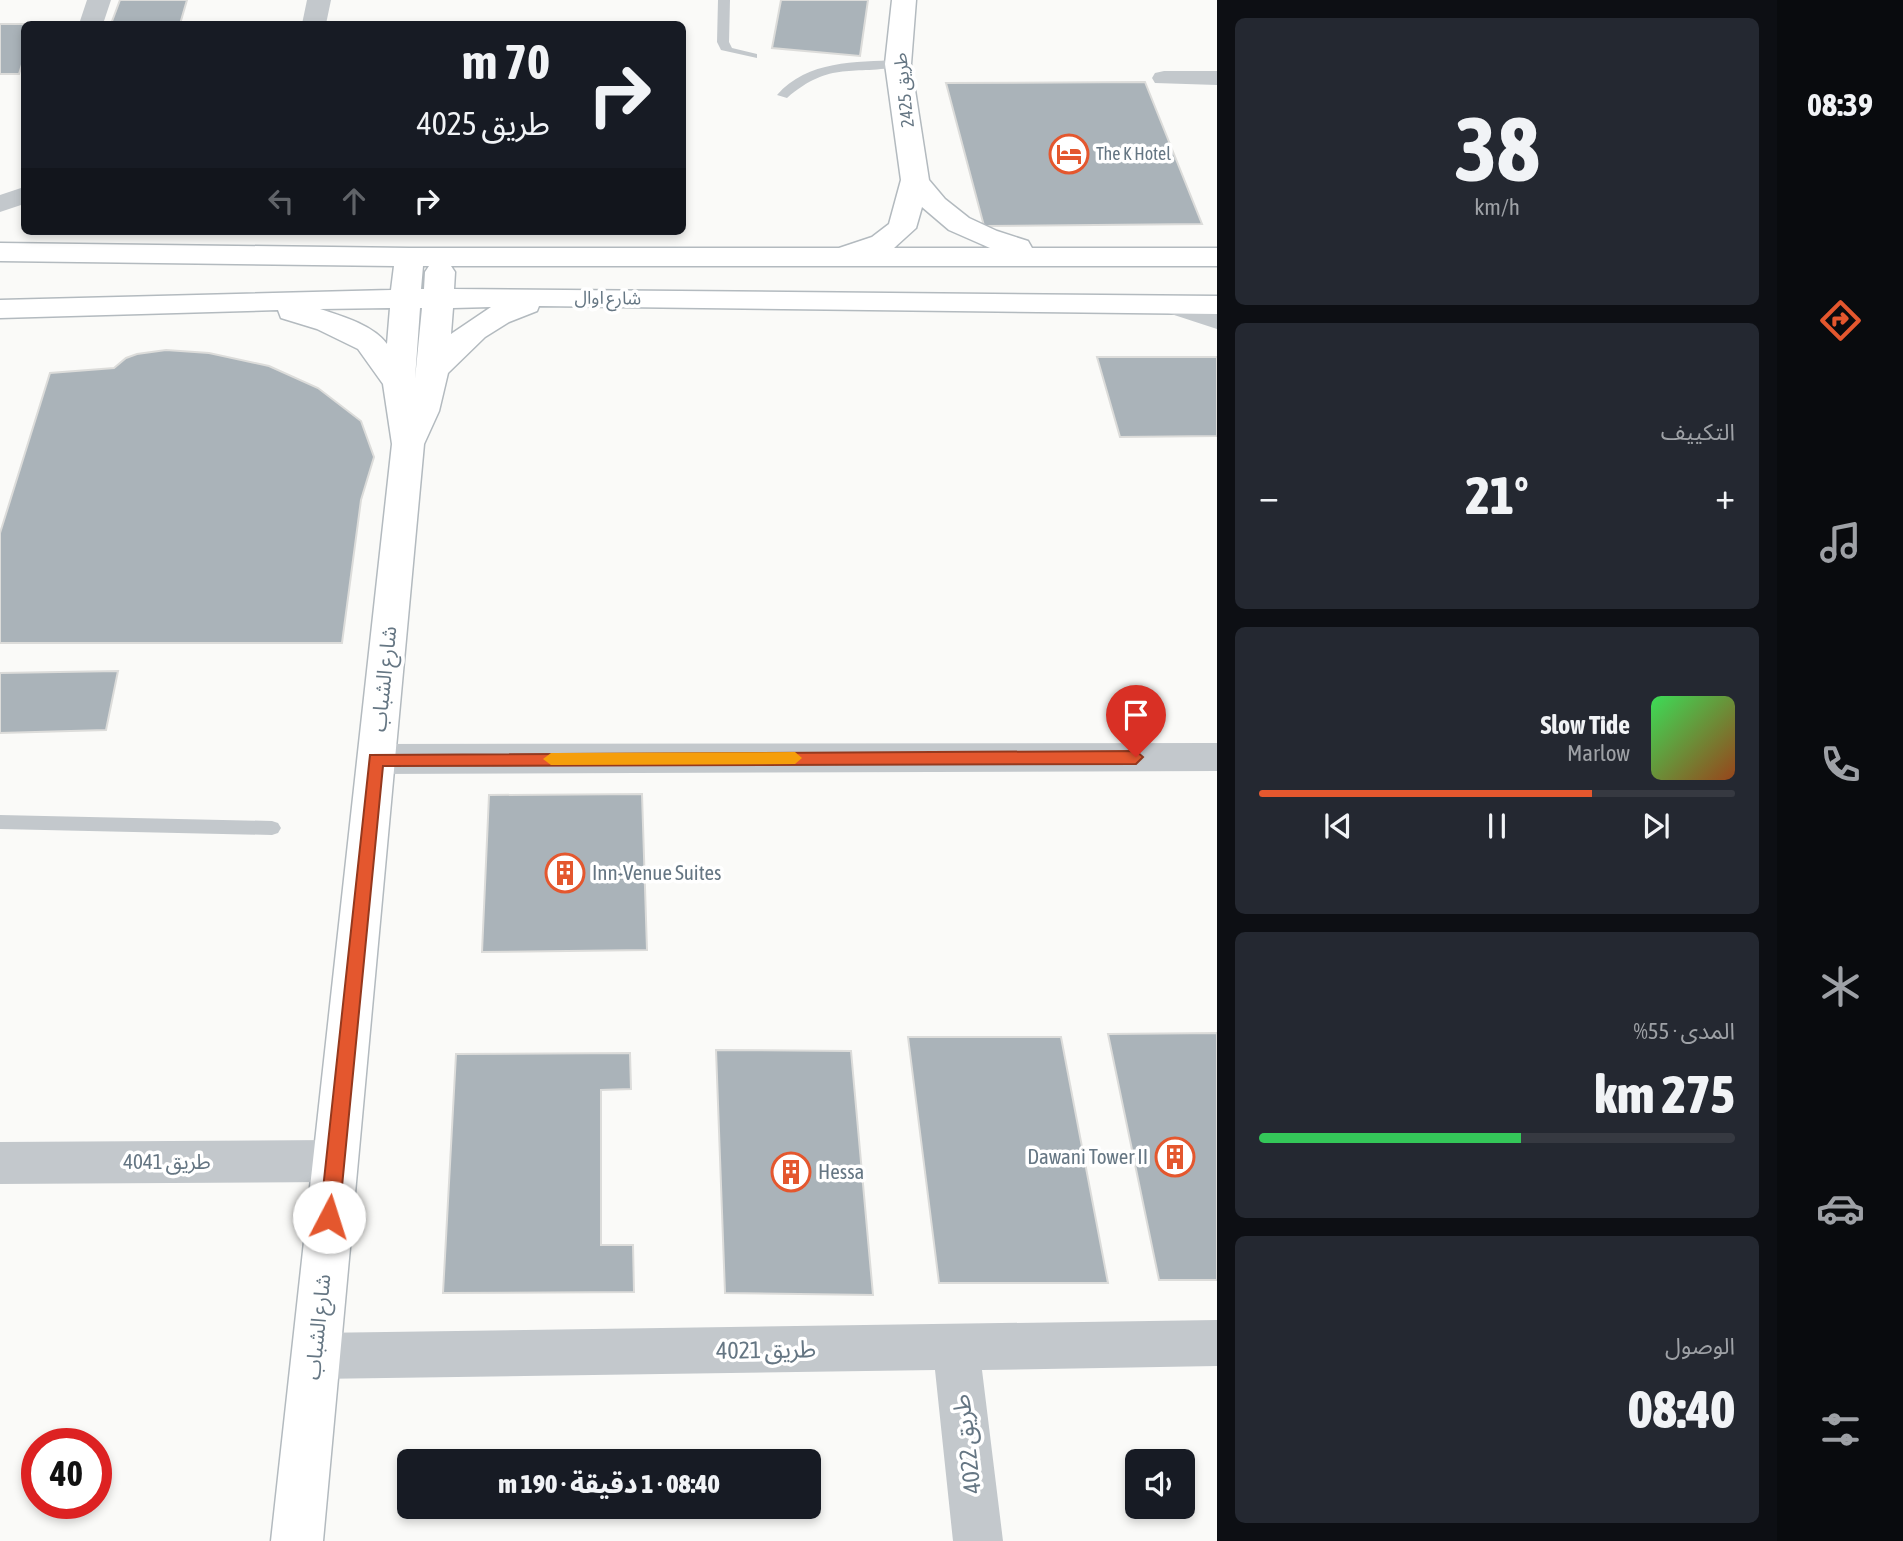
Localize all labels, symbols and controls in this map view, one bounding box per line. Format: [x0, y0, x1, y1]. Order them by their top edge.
text: 70 m [462, 33, 550, 89]
icon: right [574, 49, 665, 140]
street label: طريق 2425 [889, 52, 919, 128]
text: 08:39 [1807, 86, 1873, 123]
text: 38 [1454, 96, 1540, 200]
text: طريق 4025 [417, 105, 550, 142]
hotel icon: The K Hotel [1048, 133, 1090, 175]
place label: The K Hotel [1096, 143, 1171, 164]
icon: left [262, 182, 300, 220]
icon: ahead [335, 182, 373, 220]
icon: right [408, 182, 446, 220]
text: km/h [1474, 194, 1520, 220]
street label: شارع اوال [574, 286, 642, 313]
icon: directions [1816, 296, 1865, 345]
text: التكييف [1661, 419, 1735, 445]
text: 21° [1465, 465, 1529, 525]
text: − [1259, 474, 1279, 517]
text: + [1715, 474, 1735, 517]
icon: music [1816, 518, 1865, 567]
street label: شارع الشباب [366, 625, 404, 733]
pin [1106, 685, 1166, 757]
icon: arrive [1117, 696, 1155, 734]
text: Slow Tide [1540, 710, 1630, 740]
text: Marlow [1567, 740, 1630, 766]
icon: phone [1816, 740, 1865, 789]
icon: previous [1319, 807, 1357, 845]
icon: pause [1478, 807, 1516, 845]
icon: next [1637, 807, 1675, 845]
building icon: Inn-Venue Suites [544, 852, 586, 894]
place label: Inn-Venue Suites [592, 860, 722, 884]
icon: climate [1816, 962, 1865, 1011]
text: المدى · 55% [1633, 1018, 1735, 1044]
text: 275 km [1594, 1064, 1735, 1124]
building icon: Dawani Tower II [1154, 1136, 1196, 1178]
place label: Dawani Tower II [1027, 1144, 1148, 1168]
street label: طريق 4041 [123, 1149, 211, 1175]
building icon: Hessa [770, 1151, 812, 1193]
place label: Hessa [818, 1159, 864, 1183]
position arrow [292, 1180, 366, 1254]
icon: car [1816, 1184, 1865, 1233]
street label: شارع الشباب [300, 1273, 338, 1381]
text: الوصول [1665, 1333, 1735, 1359]
street label: طريق 4021 [716, 1335, 816, 1366]
text: 08:40 [1628, 1379, 1735, 1439]
street label: طريق 4022 [947, 1393, 988, 1495]
icon: filters [1816, 1405, 1865, 1454]
speed limit sign: 40 [21, 1428, 112, 1519]
map controls [1125, 1449, 1195, 1519]
button: sound [1125, 1449, 1195, 1519]
text: 08:40 · 1 دقيقة · 190 m [498, 1469, 720, 1499]

